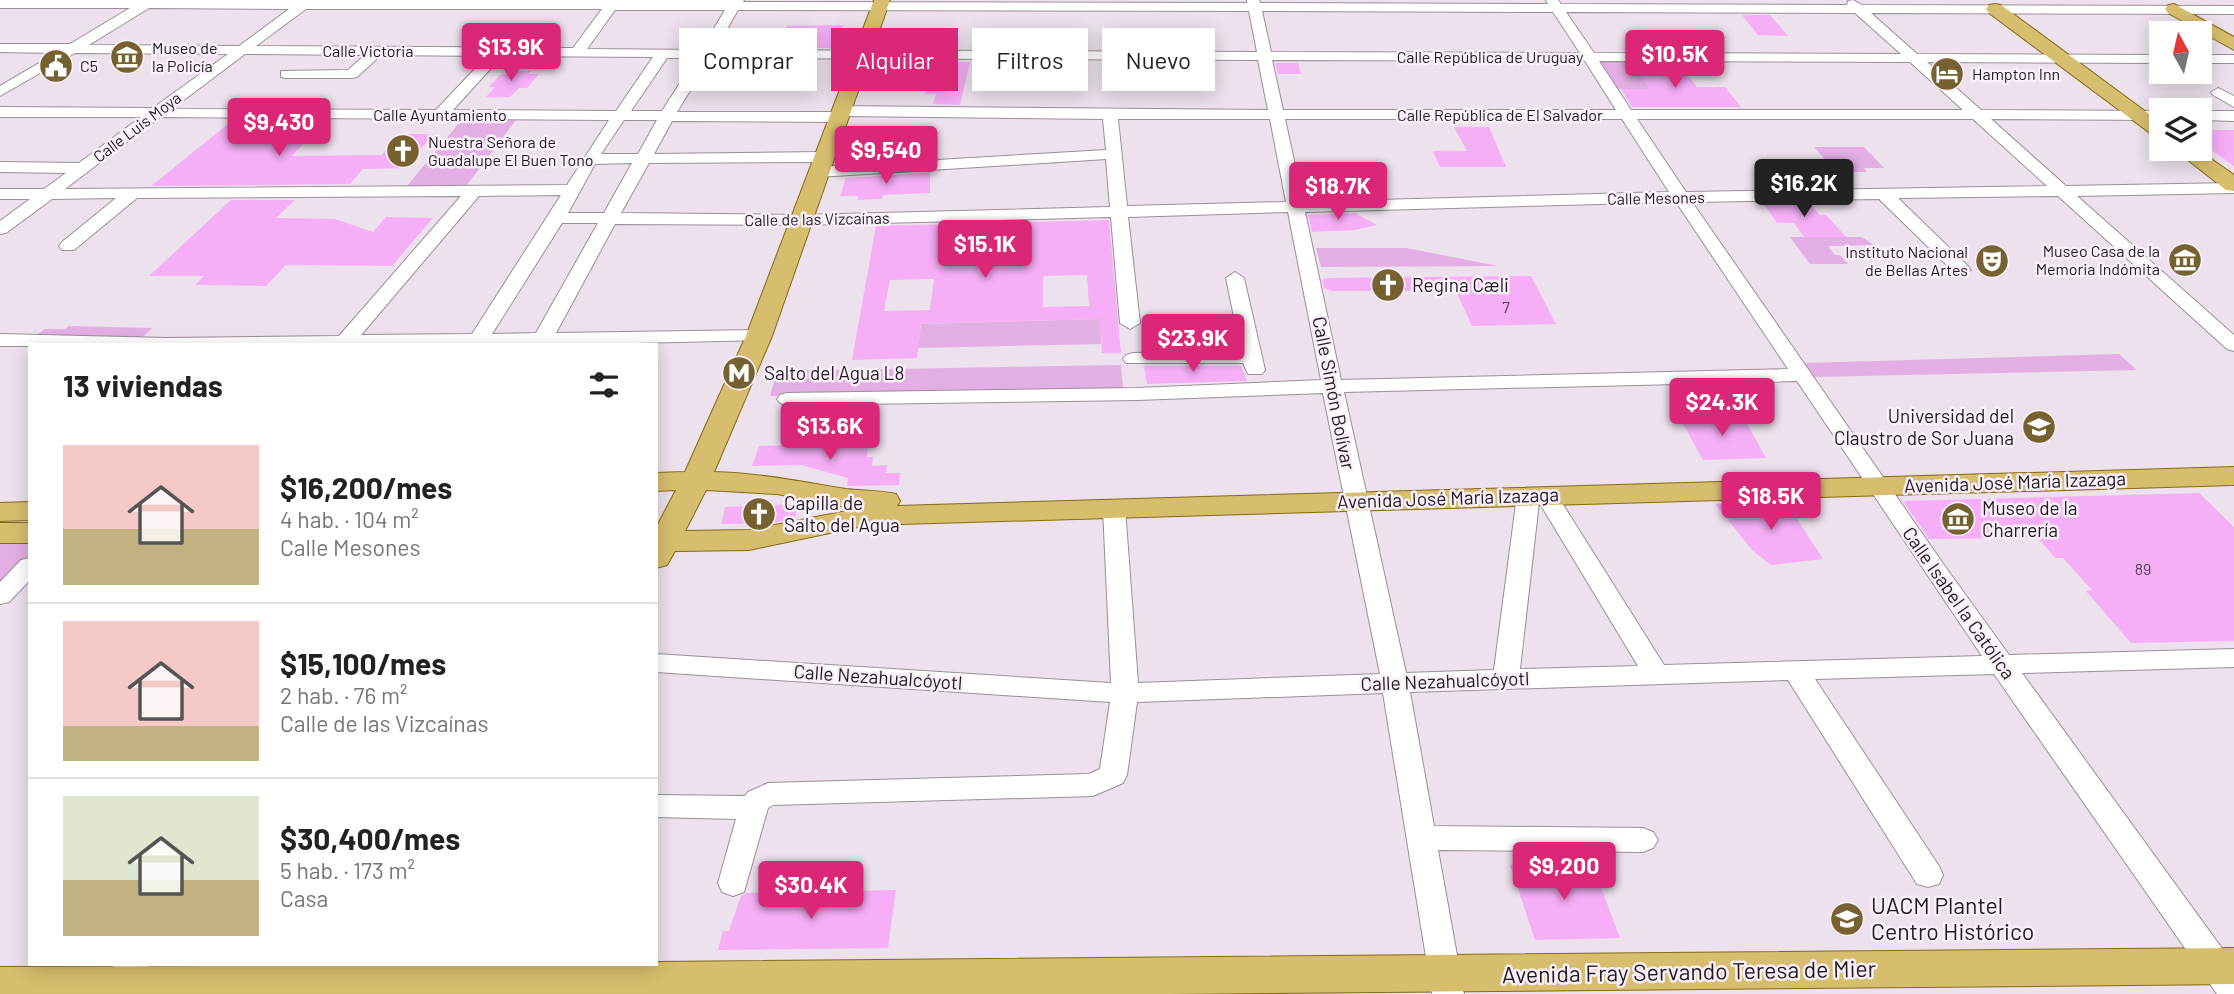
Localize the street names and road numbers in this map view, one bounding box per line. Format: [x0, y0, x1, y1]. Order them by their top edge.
street label: Calle Victoria [322, 41, 414, 60]
street label: Calle República de Uruguay [1397, 47, 1584, 66]
street label: Calle Luis Moya [89, 87, 184, 166]
street label: Calle Ayuntamiento [373, 105, 507, 124]
street label: Calle República de El Salvador [1397, 105, 1603, 124]
street label: Calle Mesones [1607, 187, 1705, 208]
street label: Calle de las Vizcaínas [744, 208, 890, 229]
street label: Calle Simón Bolívar [1308, 314, 1361, 472]
street label: Avenida José María Izazaga [1904, 466, 2126, 497]
street label: Avenida José María Izazaga [1337, 482, 1559, 513]
street label: Calle Isabel la Católica [1898, 522, 2021, 683]
street label: Calle Nezahualcóyotl [793, 659, 963, 694]
street label: Calle Nezahualcóyotl [1360, 666, 1530, 695]
street label: Avenida Fray Servando Teresa de Mier [1502, 954, 1877, 988]

